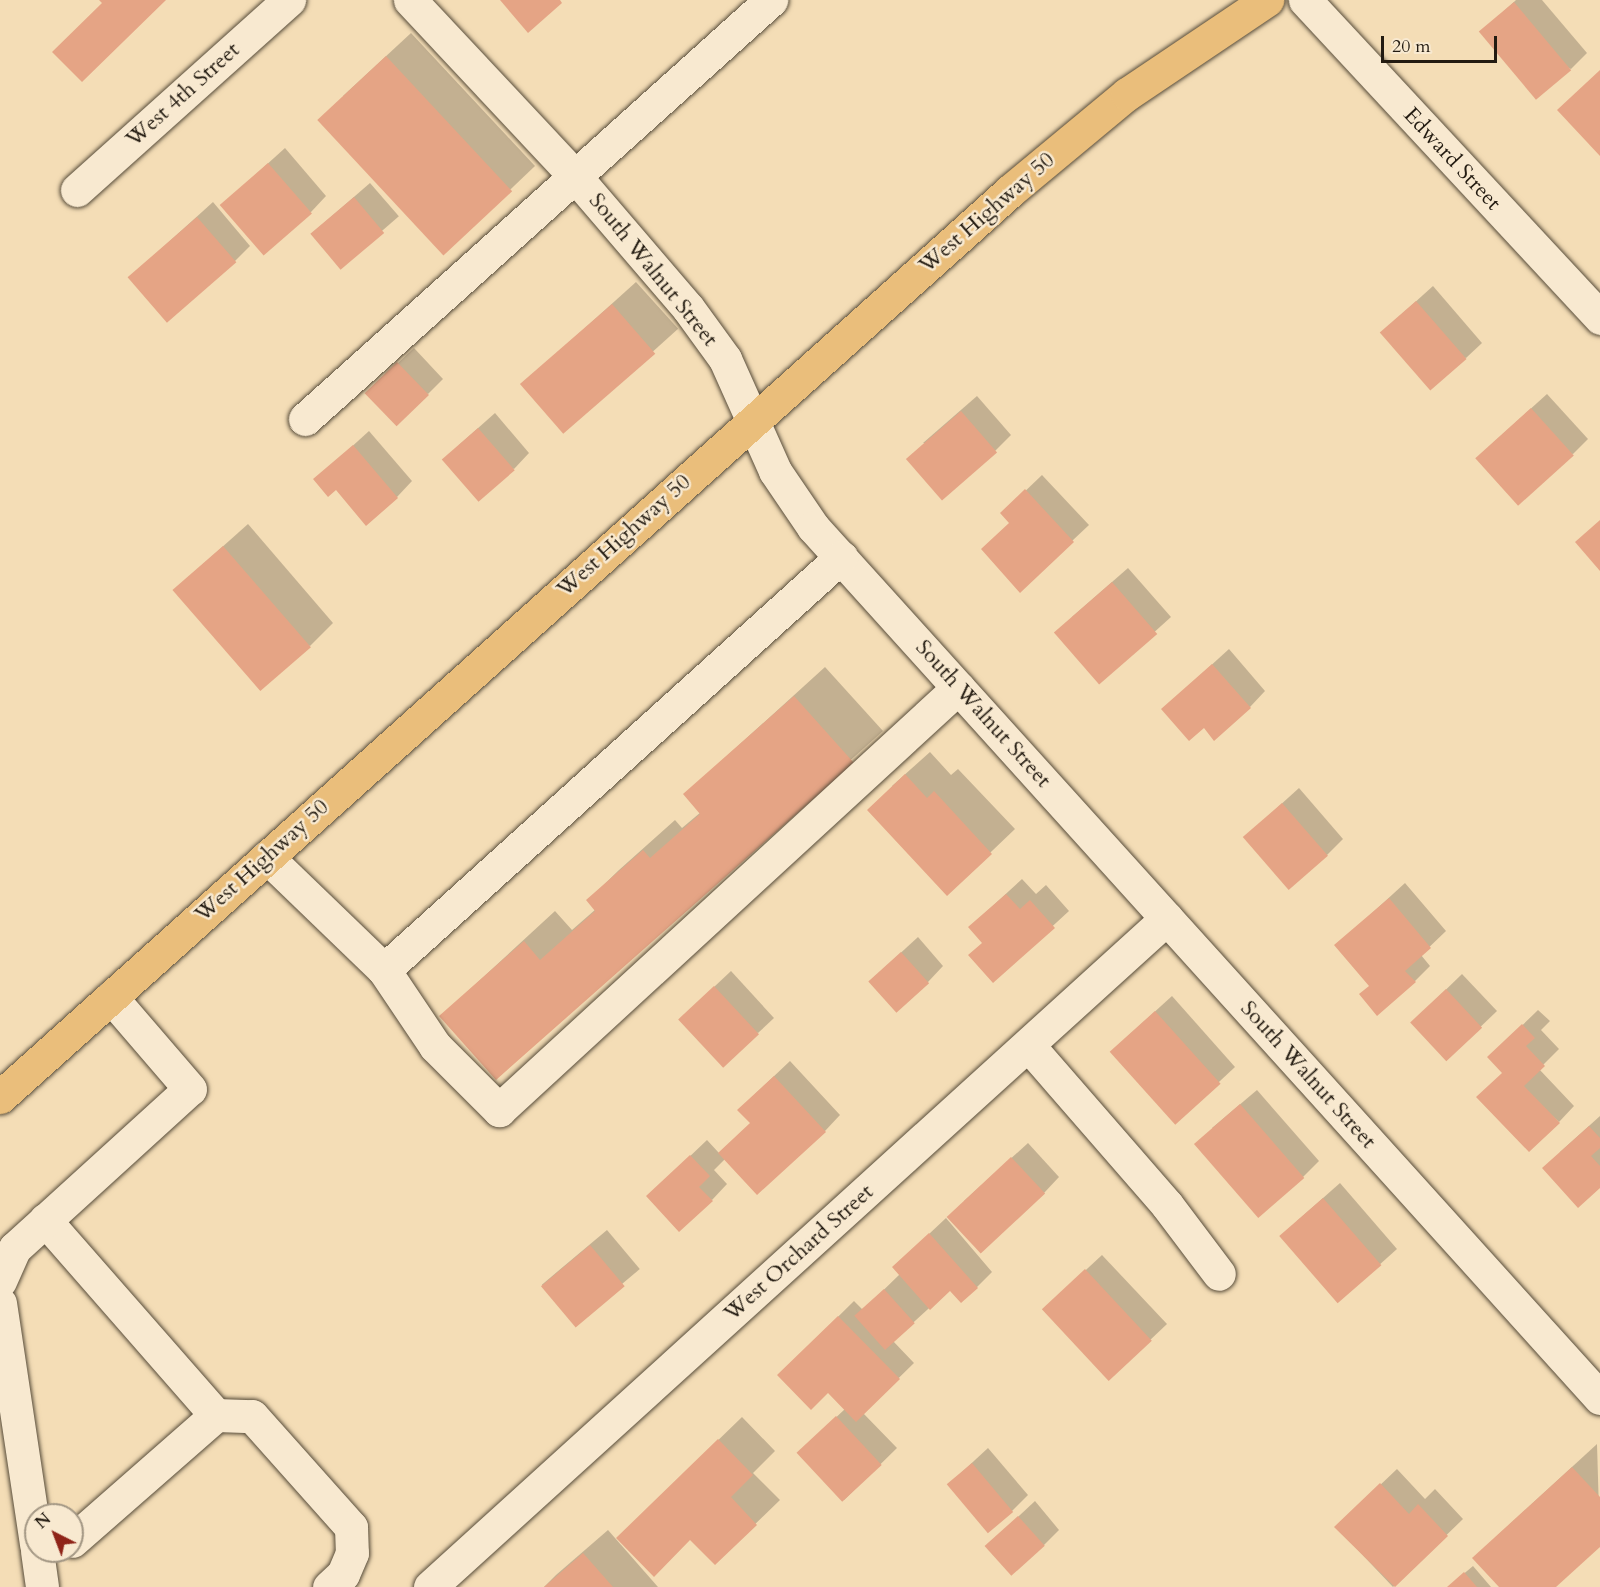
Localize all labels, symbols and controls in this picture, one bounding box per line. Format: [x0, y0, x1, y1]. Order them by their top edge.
scale bar [1384, 24, 1500, 62]
text: 20 m [1392, 34, 1431, 59]
street label: West 4th Street [121, 37, 245, 153]
street label: Edward Street [1398, 102, 1506, 216]
street label: West Highway 50 [914, 147, 1060, 279]
street label: South Walnut Street [583, 188, 723, 352]
street label: West Highway 50 [552, 469, 696, 603]
street label: South Walnut Street [910, 635, 1056, 793]
street label: West Highway 50 [190, 794, 334, 928]
street label: South Walnut Street [1235, 996, 1381, 1154]
street label: West Orchard Street [719, 1179, 879, 1327]
north arrow [24, 1503, 84, 1563]
text: N [31, 1508, 56, 1534]

